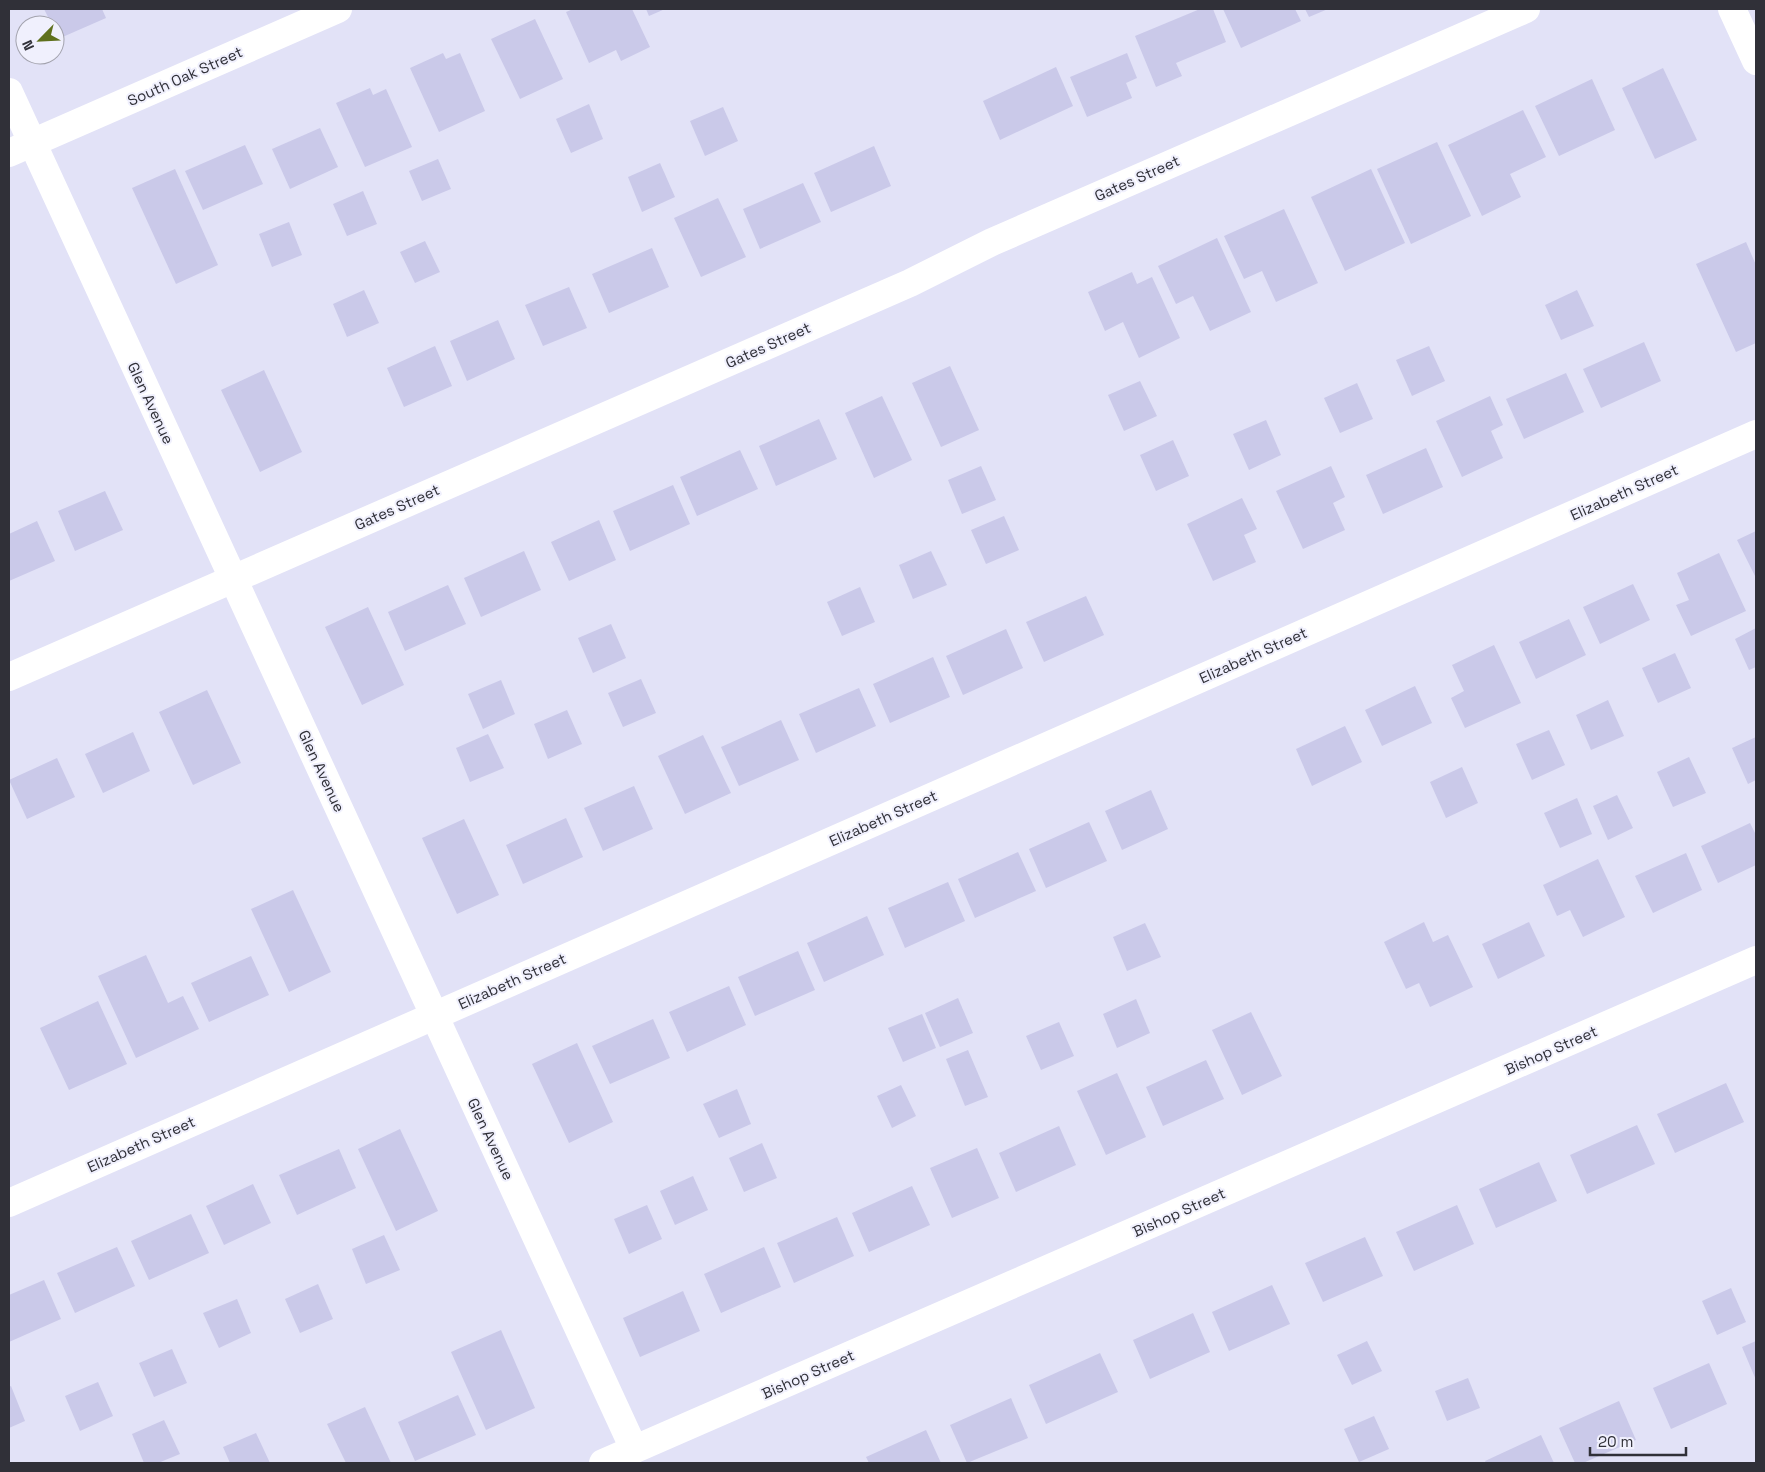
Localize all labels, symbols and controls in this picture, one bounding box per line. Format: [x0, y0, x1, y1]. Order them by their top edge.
north arrow [15, 15, 65, 65]
text: N [18, 37, 38, 53]
street label: South Oak Street [124, 42, 246, 110]
street label: Gates Street [1091, 151, 1183, 205]
street label: Gates Street [722, 318, 814, 372]
street label: Glen Avenue [124, 359, 178, 447]
street label: Elizabeth Street [1567, 460, 1681, 524]
street label: Gates Street [351, 480, 443, 534]
street label: Elizabeth Street [1196, 623, 1310, 687]
street label: Glen Avenue [295, 727, 349, 815]
street label: Elizabeth Street [826, 786, 940, 850]
street label: Elizabeth Street [455, 949, 569, 1013]
street label: Bishop Street [1502, 1021, 1600, 1079]
street label: Glen Avenue [464, 1095, 518, 1183]
street label: Elizabeth Street [84, 1112, 198, 1176]
street label: Bishop Street [1130, 1183, 1228, 1241]
street label: Bishop Street [759, 1345, 857, 1403]
scale bar [1590, 1424, 1686, 1456]
text: 20 m [1598, 1432, 1633, 1451]

